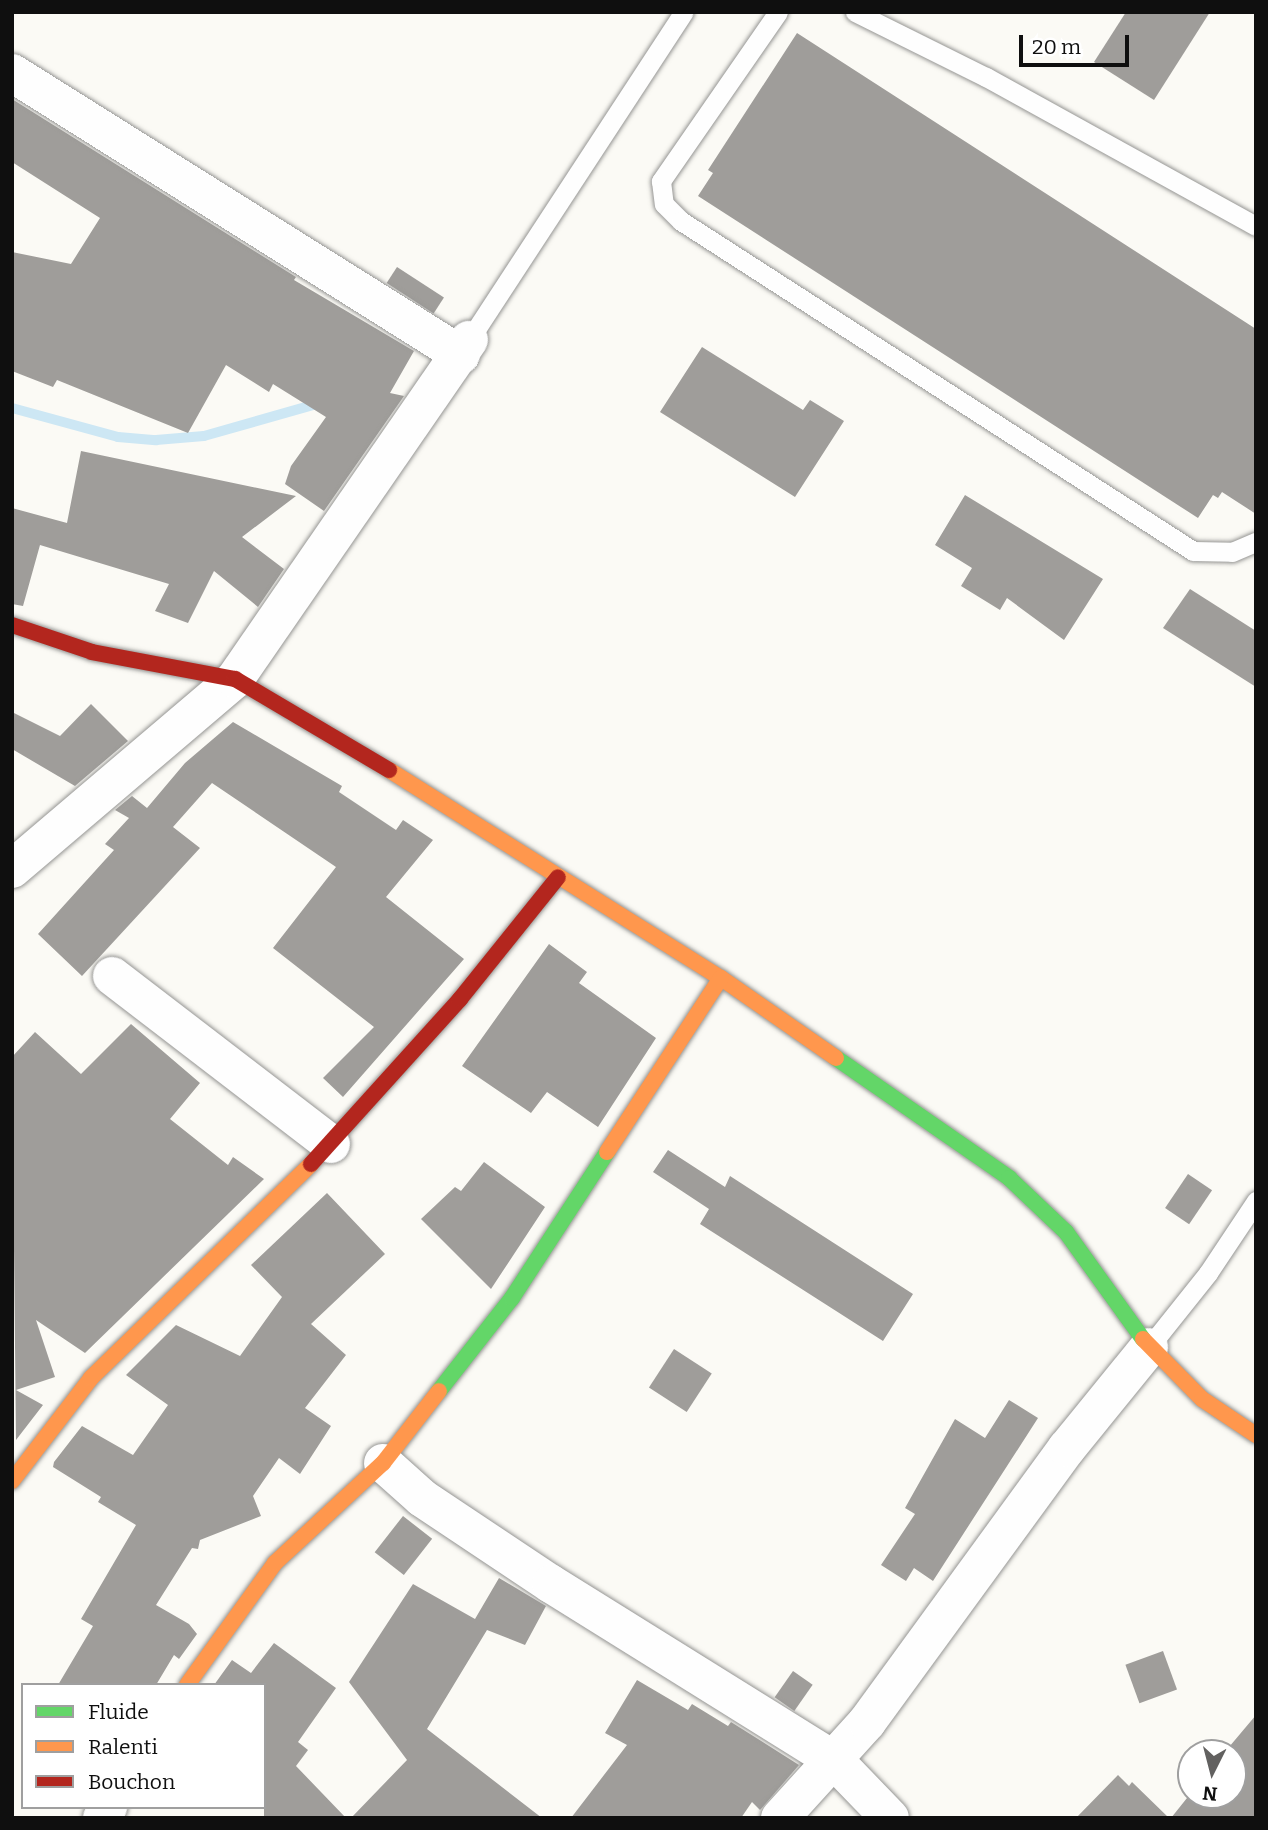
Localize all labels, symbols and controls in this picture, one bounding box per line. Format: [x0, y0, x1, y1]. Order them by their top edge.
scale bar [1023, 21, 1133, 65]
text: 20 m [1032, 34, 1081, 60]
legend [21, 1683, 266, 1809]
text: Fluide [88, 1699, 149, 1725]
text: Ralenti [88, 1734, 158, 1760]
north arrow [1177, 1739, 1247, 1809]
text: Bouchon [88, 1769, 175, 1795]
text: N [1201, 1781, 1218, 1806]

